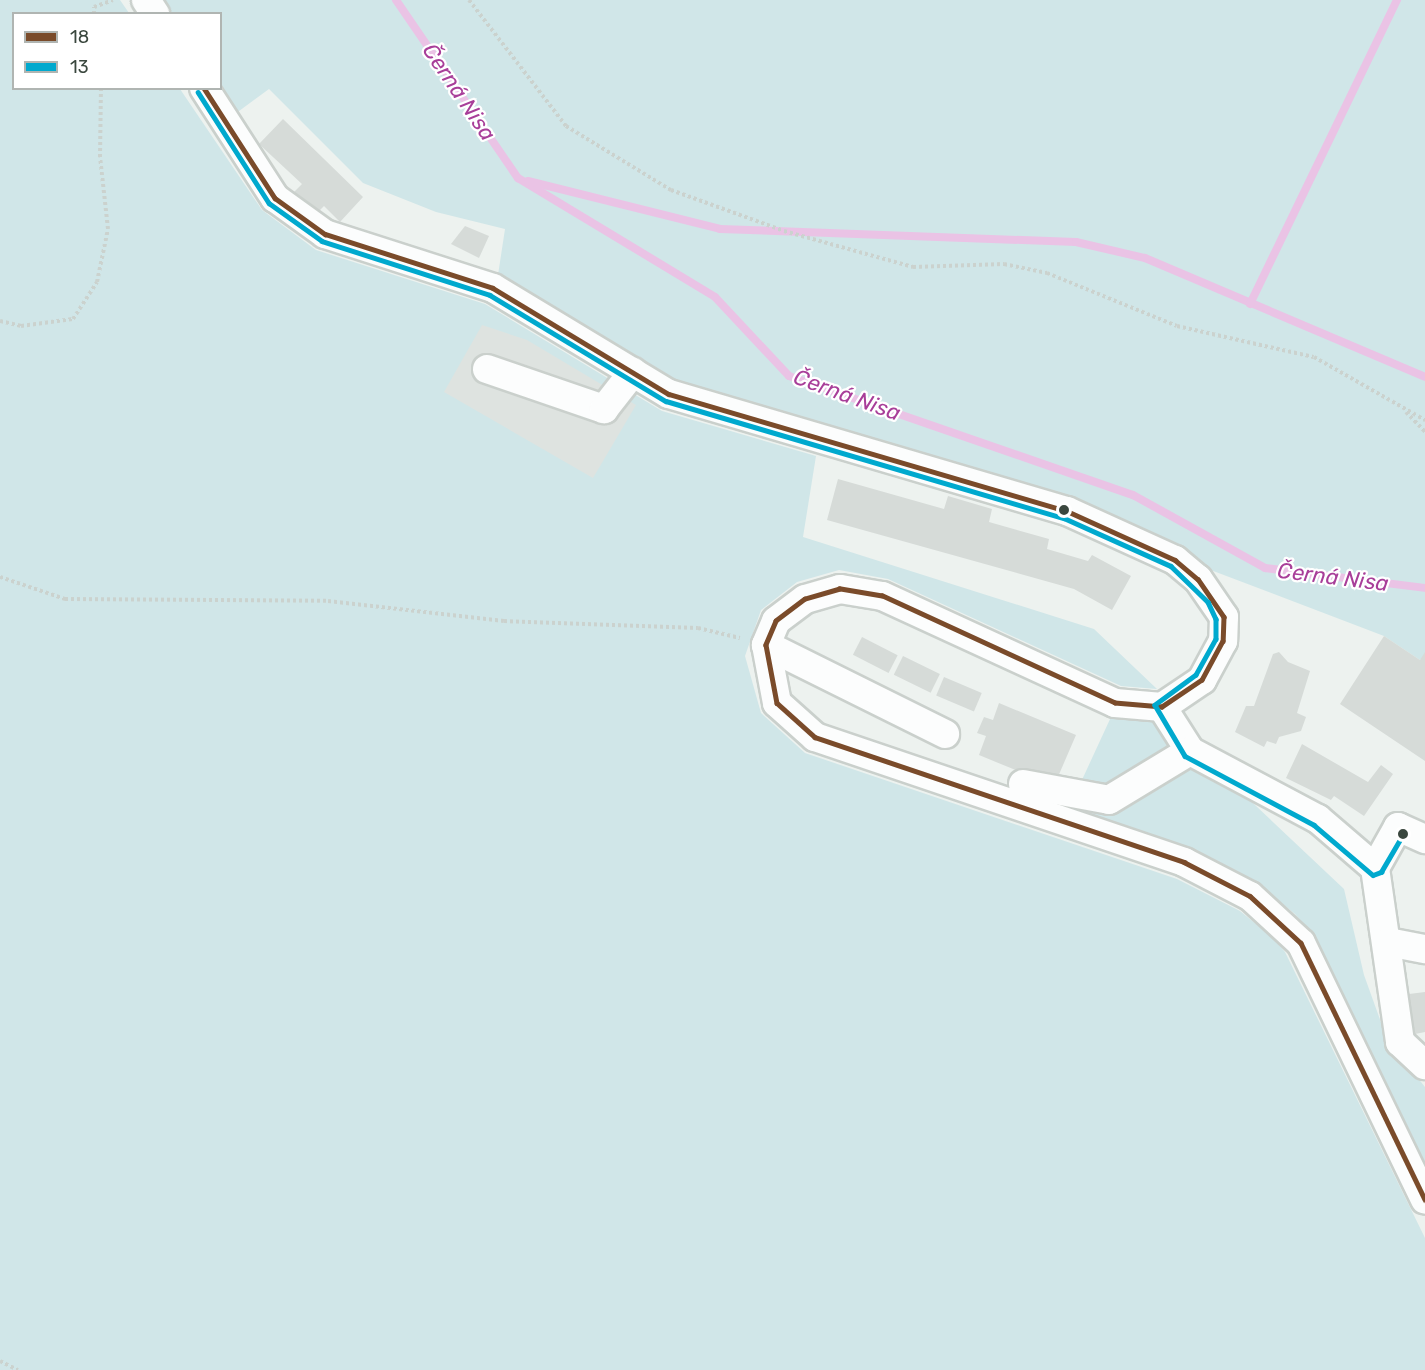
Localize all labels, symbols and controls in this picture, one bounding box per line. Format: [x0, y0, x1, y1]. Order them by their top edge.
legend [12, 12, 222, 90]
text: 18 [70, 26, 89, 48]
water label: Černá Nisa [417, 38, 501, 146]
text: 13 [70, 56, 89, 78]
water label: Černá Nisa [790, 363, 904, 427]
unlabelled marker [1058, 504, 1070, 516]
water label: Černá Nisa [1276, 557, 1390, 597]
unlabelled marker [1397, 828, 1409, 840]

